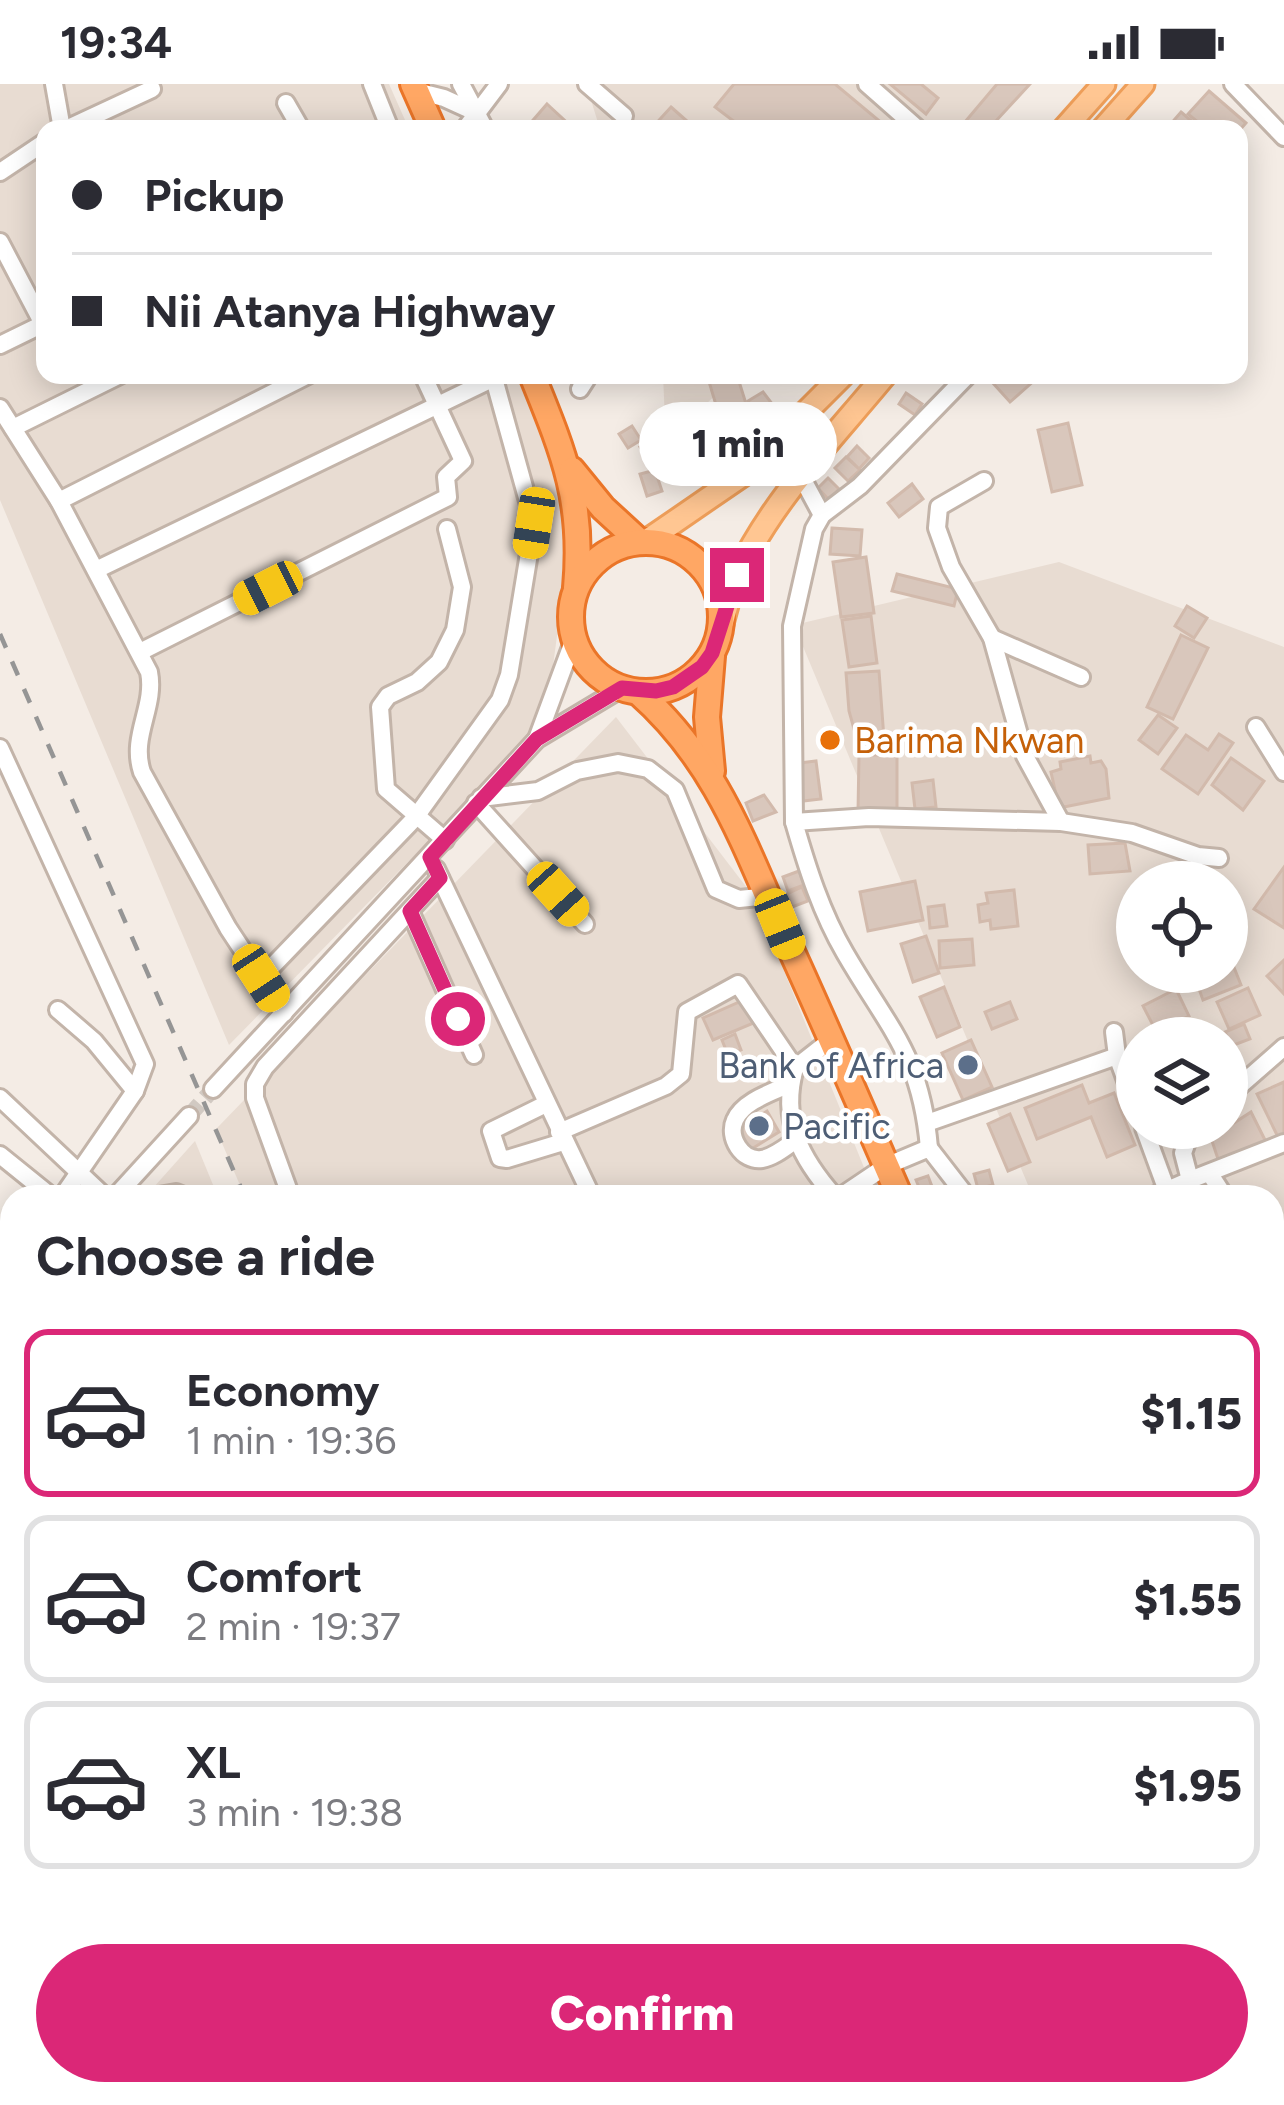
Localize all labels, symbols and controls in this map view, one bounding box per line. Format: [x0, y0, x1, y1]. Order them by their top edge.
text: 19:34 [60, 15, 172, 69]
text: Pickup [144, 168, 284, 222]
text: Nii Atanya Highway [144, 284, 555, 338]
callout: 1 min [638, 401, 836, 485]
text: 1 min [691, 420, 785, 467]
car [511, 485, 557, 561]
route end [710, 548, 764, 602]
car [228, 556, 308, 620]
place label: Barima Nkwan [854, 719, 1084, 762]
marker: Barima Nkwan [817, 727, 843, 753]
car [521, 855, 595, 933]
map controls [1116, 861, 1248, 1149]
button: locate [1116, 861, 1248, 993]
car [750, 884, 810, 964]
car [226, 938, 296, 1018]
route start [431, 992, 485, 1046]
button: layers [1116, 1017, 1248, 1149]
place label: Bank of Africa [718, 1044, 944, 1087]
marker: Bank of Africa [955, 1052, 981, 1078]
place label: Pacific [783, 1105, 891, 1148]
marker: Pacific [746, 1113, 772, 1139]
text: Choose a ride [36, 1224, 375, 1289]
icon: car [42, 1359, 150, 1467]
text: Economy [186, 1363, 379, 1417]
text: $1.15 [1141, 1386, 1242, 1440]
text: 1 min · 19:36 [186, 1417, 396, 1464]
icon: car [42, 1545, 150, 1653]
text: Comfort [186, 1549, 362, 1603]
text: $1.55 [1134, 1572, 1242, 1626]
text: 2 min · 19:37 [186, 1603, 401, 1650]
icon: car [42, 1731, 150, 1839]
text: XL [186, 1735, 241, 1789]
text: $1.95 [1133, 1758, 1242, 1812]
text: 3 min · 19:38 [186, 1789, 403, 1836]
button: Confirm [36, 1944, 1248, 2082]

